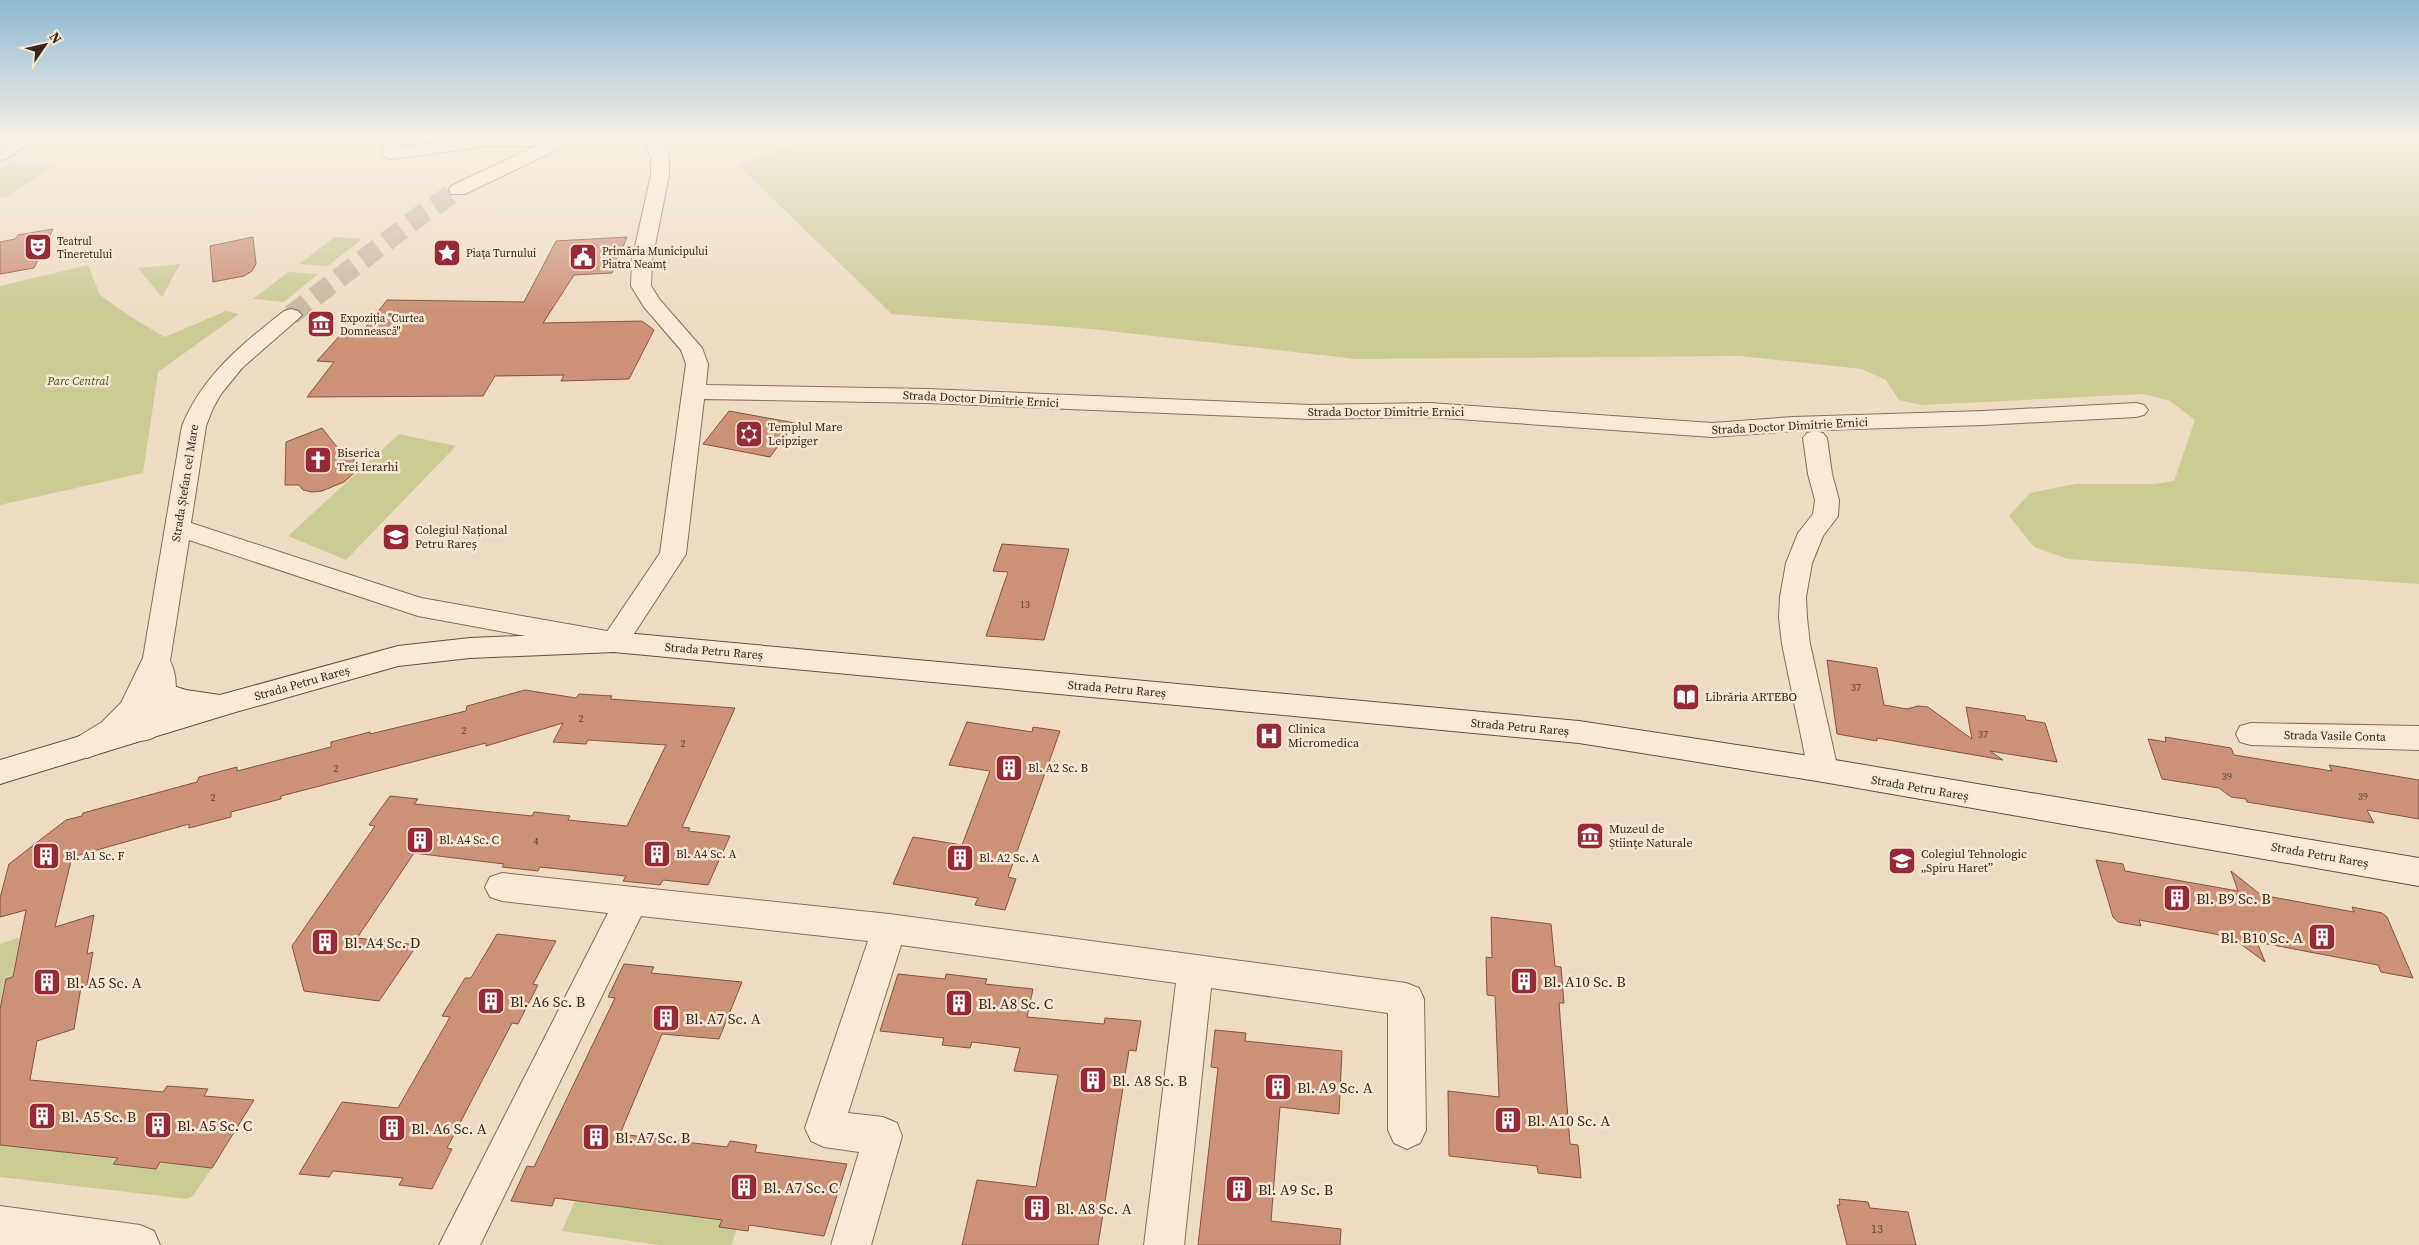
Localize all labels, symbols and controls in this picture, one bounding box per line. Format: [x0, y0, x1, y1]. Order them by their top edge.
north arrow [20, 20, 70, 70]
text: N [45, 28, 67, 48]
theatre icon: Teatrul Tineretului [23, 232, 53, 262]
place label: Teatrul Tineretului [57, 234, 112, 262]
place icon: Piața Turnului [432, 238, 462, 268]
public building icon: Primăria Municipului Piatra Neamț [568, 242, 598, 272]
place label: Primăria Municipului Piatra Neamț [602, 244, 708, 272]
place label: Piața Turnului [466, 246, 536, 261]
museum icon: Expoziția "Curtea Domnească" [306, 309, 336, 339]
place label: Expoziția "Curtea Domnească" [340, 311, 425, 339]
park label: Parc Central [46, 373, 109, 389]
street label: Strada Doctor Dimitrie Ernici [902, 387, 1060, 411]
street label: Strada Doctor Dimitrie Ernici [1308, 404, 1465, 420]
street label: Strada Doctor Dimitrie Ernici [1711, 414, 1869, 438]
synagogue icon: Templul Mare Leipziger [734, 419, 764, 449]
place label: Templul Mare Leipziger [768, 419, 843, 449]
street label: Strada Ștefan cel Mare [168, 423, 202, 543]
church icon: Biserica Trei Ierarhi [303, 445, 333, 475]
place label: Biserica Trei Ierarhi [337, 445, 399, 475]
school or university icon: Colegiul Național Petru Rareș [381, 522, 411, 552]
place label: Colegiul Național Petru Rareș [415, 522, 508, 552]
house number: 13 [1020, 598, 1030, 611]
street label: Strada Petru Rareș [664, 639, 764, 663]
street label: Strada Petru Rareș [252, 662, 352, 704]
street label: Strada Petru Rareș [1067, 677, 1167, 701]
house number: 37 [1851, 681, 1861, 694]
library icon: Librăria ARTEBO [1671, 682, 1701, 712]
place label: Librăria ARTEBO [1705, 689, 1797, 705]
house number: 2 [579, 712, 584, 725]
street label: Strada Petru Rareș [1470, 715, 1570, 739]
hospital icon: Clinica Micromedica [1254, 721, 1284, 751]
place label: Clinica Micromedica [1288, 721, 1360, 751]
house number: 2 [462, 724, 467, 737]
street label: Strada Vasile Conta [2284, 727, 2387, 745]
house number: 37 [1978, 728, 1988, 741]
house number: 2 [681, 737, 686, 750]
building icon: Bl. A2 Sc. B [994, 753, 1024, 783]
place label: Bl. A2 Sc. B [1028, 760, 1089, 776]
house number: 2 [334, 762, 339, 775]
house number: 39 [2222, 770, 2232, 783]
street label: Strada Petru Rareș [1870, 772, 1970, 804]
house number: 39 [2358, 790, 2368, 803]
house number: 2 [211, 791, 216, 804]
museum icon: Muzeul de Științe Naturale [1575, 821, 1605, 851]
place label: Muzeul de Științe Naturale [1609, 821, 1693, 851]
building icon: Bl. A4 Sc. C [405, 825, 435, 855]
place label: Bl. A4 Sc. C [439, 832, 500, 848]
house number: 4 [534, 835, 539, 848]
building icon: Bl. A4 Sc. A [642, 839, 672, 869]
street label: Strada Petru Rareș [2270, 839, 2370, 871]
building icon: Bl. A1 Sc. F [31, 841, 61, 871]
building icon: Bl. A2 Sc. A [945, 843, 975, 873]
place label: Bl. A4 Sc. A [676, 846, 737, 862]
school or university icon: Colegiul Tehnologic „Spiru Haret” [1887, 846, 1917, 876]
place label: Colegiul Tehnologic „Spiru Haret” [1921, 846, 2027, 876]
place label: Bl. A1 Sc. F [65, 848, 125, 864]
place label: Bl. A2 Sc. A [979, 850, 1040, 866]
building icon: Bl. B9 Sc. B [2162, 883, 2192, 913]
place label: Bl. B9 Sc. B [2196, 888, 2271, 909]
building icon: Bl. B10 Sc. A [2307, 922, 2337, 952]
building icon: Bl. A4 Sc. D [310, 927, 340, 957]
place label: Bl. B10 Sc. A [2220, 927, 2303, 948]
place label: Bl. A4 Sc. D [344, 932, 420, 953]
building icon: Bl. A10 Sc. B [1509, 966, 1539, 996]
building icon: Bl. A5 Sc. A [32, 967, 62, 997]
place label: Bl. A10 Sc. B [1543, 971, 1626, 992]
place label: Bl. A5 Sc. A [66, 972, 142, 993]
building icon: Bl. A6 Sc. B [476, 986, 506, 1016]
building icon: Bl. A8 Sc. C [944, 988, 974, 1018]
place label: Bl. A6 Sc. B [510, 991, 585, 1012]
place label: Bl. A8 Sc. C [978, 993, 1053, 1014]
building icon: Bl. A7 Sc. A [651, 1003, 681, 1033]
place label: Bl. A7 Sc. A [685, 1008, 761, 1029]
building icon: Bl. A8 Sc. B [1078, 1065, 1108, 1095]
place label: Bl. A8 Sc. B [1112, 1070, 1187, 1091]
building icon: Bl. A9 Sc. A [1263, 1072, 1293, 1102]
place label: Bl. A9 Sc. A [1297, 1077, 1373, 1098]
building icon: Bl. A5 Sc. B [27, 1101, 57, 1131]
building icon: Bl. A10 Sc. A [1493, 1105, 1523, 1135]
place label: Bl. A5 Sc. B [61, 1106, 136, 1127]
building icon: Bl. A5 Sc. C [143, 1110, 173, 1140]
place label: Bl. A10 Sc. A [1527, 1110, 1610, 1131]
building icon: Bl. A6 Sc. A [377, 1113, 407, 1143]
place label: Bl. A5 Sc. C [177, 1115, 252, 1136]
place label: Bl. A6 Sc. A [411, 1118, 487, 1139]
building icon: Bl. A7 Sc. B [581, 1122, 611, 1152]
place label: Bl. A7 Sc. B [615, 1127, 690, 1148]
building icon: Bl. A7 Sc. C [729, 1172, 759, 1202]
building icon: Bl. A9 Sc. B [1224, 1174, 1254, 1204]
place label: Bl. A7 Sc. C [763, 1177, 838, 1198]
place label: Bl. A9 Sc. B [1258, 1179, 1333, 1200]
building icon: Bl. A8 Sc. A [1022, 1193, 1052, 1223]
place label: Bl. A8 Sc. A [1056, 1198, 1132, 1219]
house number: 13 [1871, 1221, 1883, 1237]

